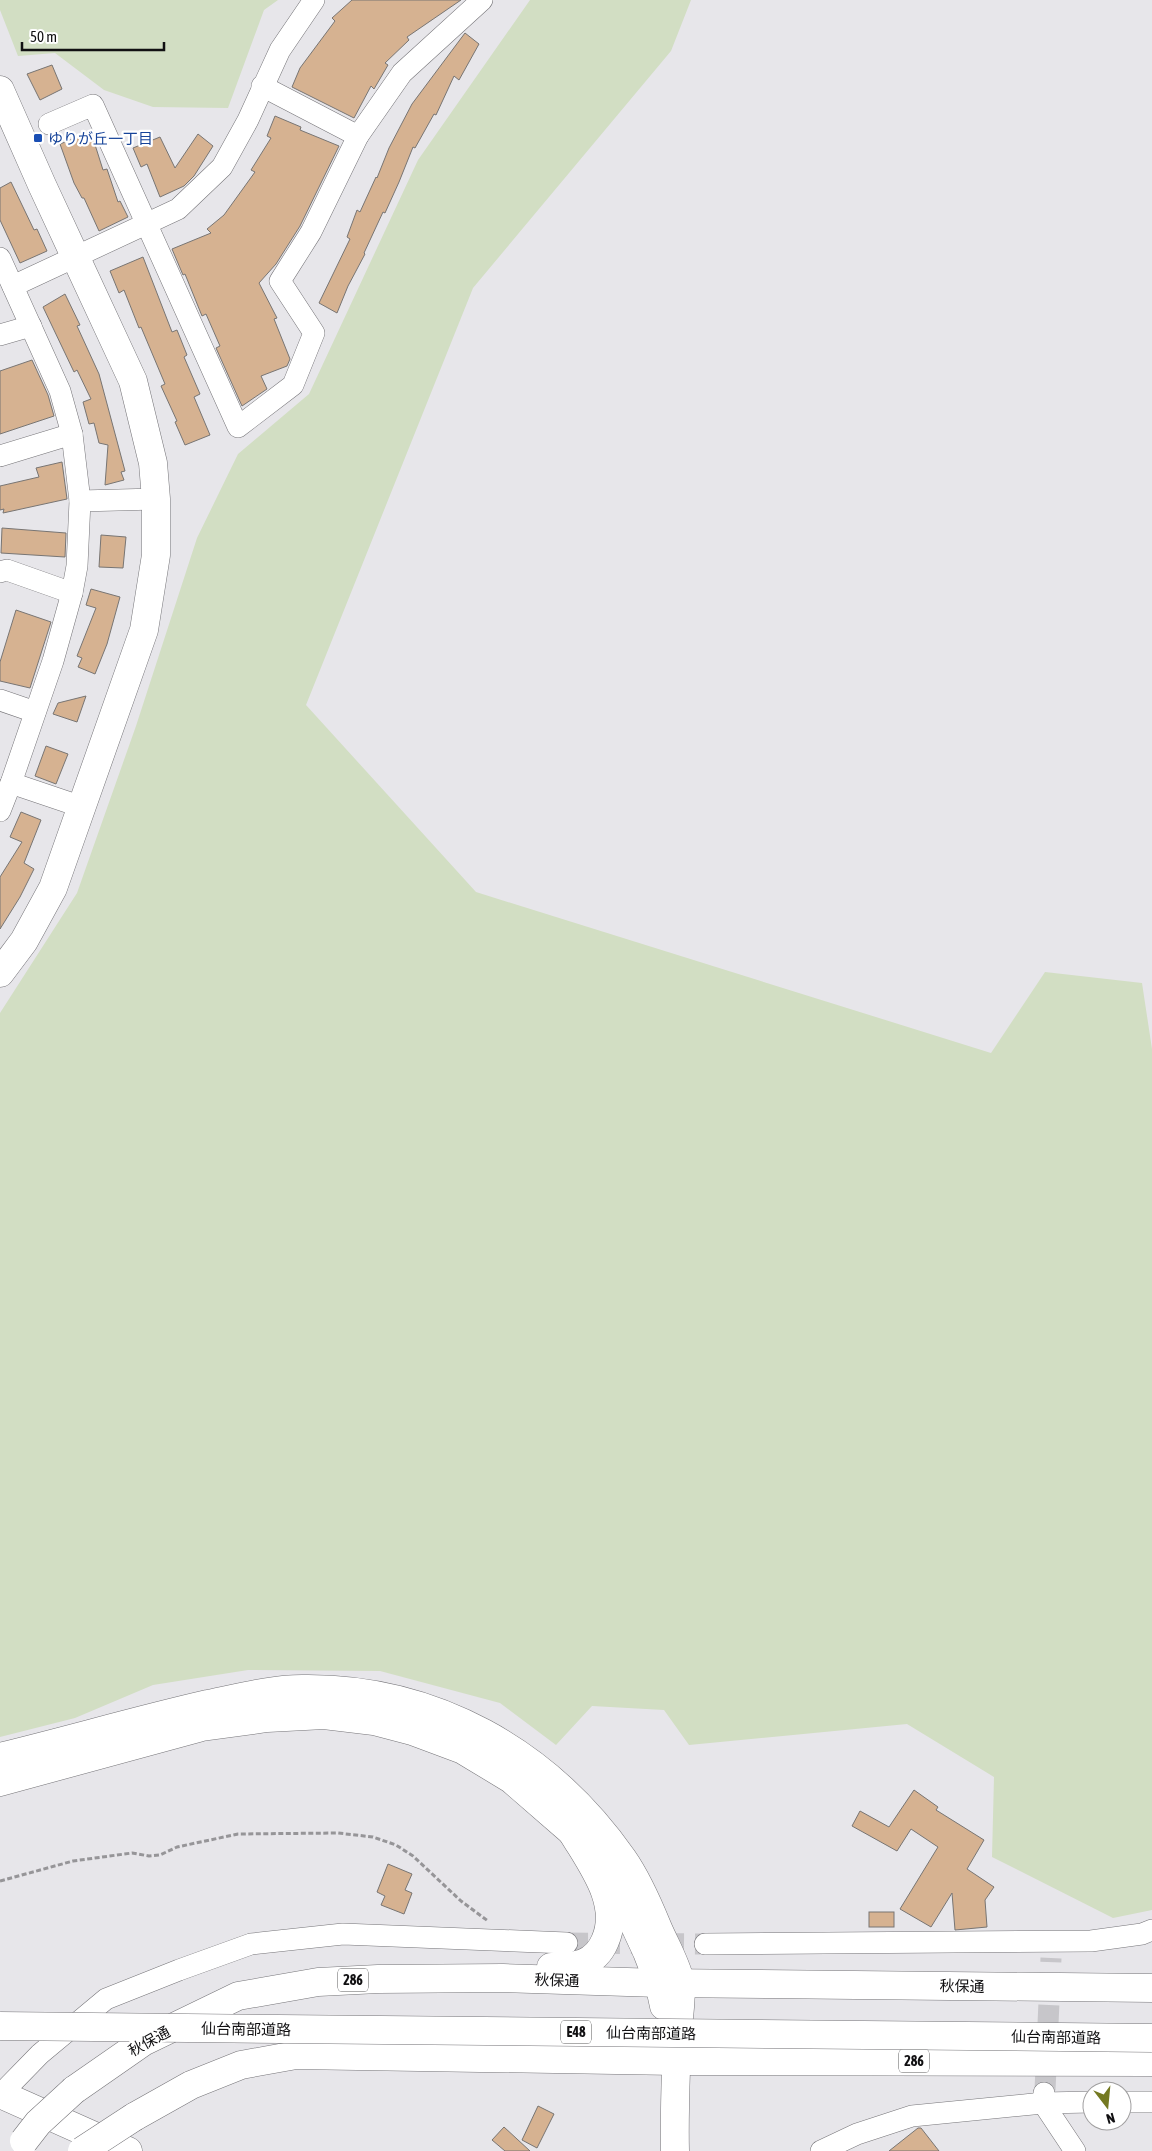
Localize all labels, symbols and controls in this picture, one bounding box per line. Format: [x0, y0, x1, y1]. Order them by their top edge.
scale bar [22, 20, 165, 52]
text: 50 m [30, 28, 57, 45]
place label: ゆりが丘一丁目 [48, 130, 153, 147]
marker: ゆりが丘一丁目 [32, 132, 44, 144]
road number: 286 [338, 1968, 368, 1992]
street label: 秋保通 [534, 1971, 580, 1989]
street label: 秋保通 [939, 1977, 985, 1995]
street label: 仙台南部道路 [201, 2020, 291, 2038]
road number: E48 [561, 2020, 591, 2044]
street label: 秋保通 [125, 2023, 173, 2059]
street label: 仙台南部道路 [606, 2024, 696, 2042]
street label: 仙台南部道路 [1011, 2028, 1101, 2046]
road number: 286 [899, 2050, 929, 2072]
north arrow [1082, 2081, 1132, 2131]
text: N [1104, 2110, 1117, 2127]

